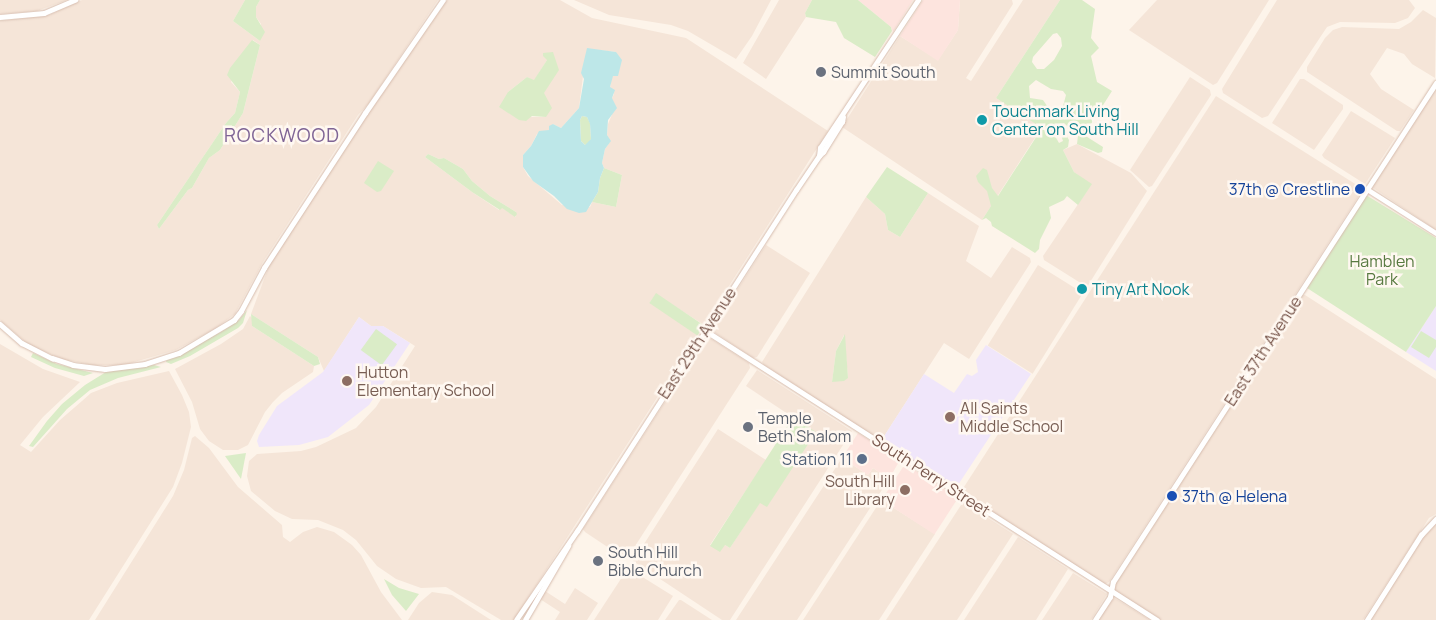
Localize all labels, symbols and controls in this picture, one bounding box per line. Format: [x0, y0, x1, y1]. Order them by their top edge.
place label: Summit South [831, 62, 936, 82]
marker: Summit South [815, 66, 827, 78]
place label: Touchmark Living Center on South Hill [992, 101, 1139, 139]
marker: Touchmark Living Center on South Hill [976, 114, 988, 126]
district label: ROCKWOOD [223, 125, 341, 147]
place label: 37th @ Crestline [1229, 179, 1350, 199]
marker: 37th @ Crestline [1354, 183, 1366, 195]
park label: Hamblen Park [1349, 251, 1415, 289]
place label: Tiny Art Nook [1092, 279, 1189, 299]
marker: Tiny Art Nook [1076, 283, 1088, 295]
street label: East 29th Avenue [654, 284, 740, 402]
street label: East 37th Avenue [1220, 293, 1306, 409]
place label: Hutton Elementary School [357, 362, 495, 400]
marker: Hutton Elementary School [341, 375, 353, 387]
place label: All Saints Middle School [960, 398, 1063, 436]
place label: Temple Beth Shalom [758, 408, 851, 446]
marker: All Saints Middle School [944, 411, 956, 423]
marker: Temple Beth Shalom [742, 421, 754, 433]
street label: South Perry Street [868, 430, 994, 520]
place label: Station 11 [782, 449, 852, 469]
marker: Station 11 [856, 453, 868, 465]
place label: South Hill Library [825, 471, 895, 509]
marker: South Hill Library [899, 484, 911, 496]
place label: 37th @ Helena [1182, 486, 1287, 506]
marker: 37th @ Helena [1166, 490, 1178, 502]
place label: South Hill Bible Church [608, 542, 702, 580]
marker: South Hill Bible Church [592, 555, 604, 567]

